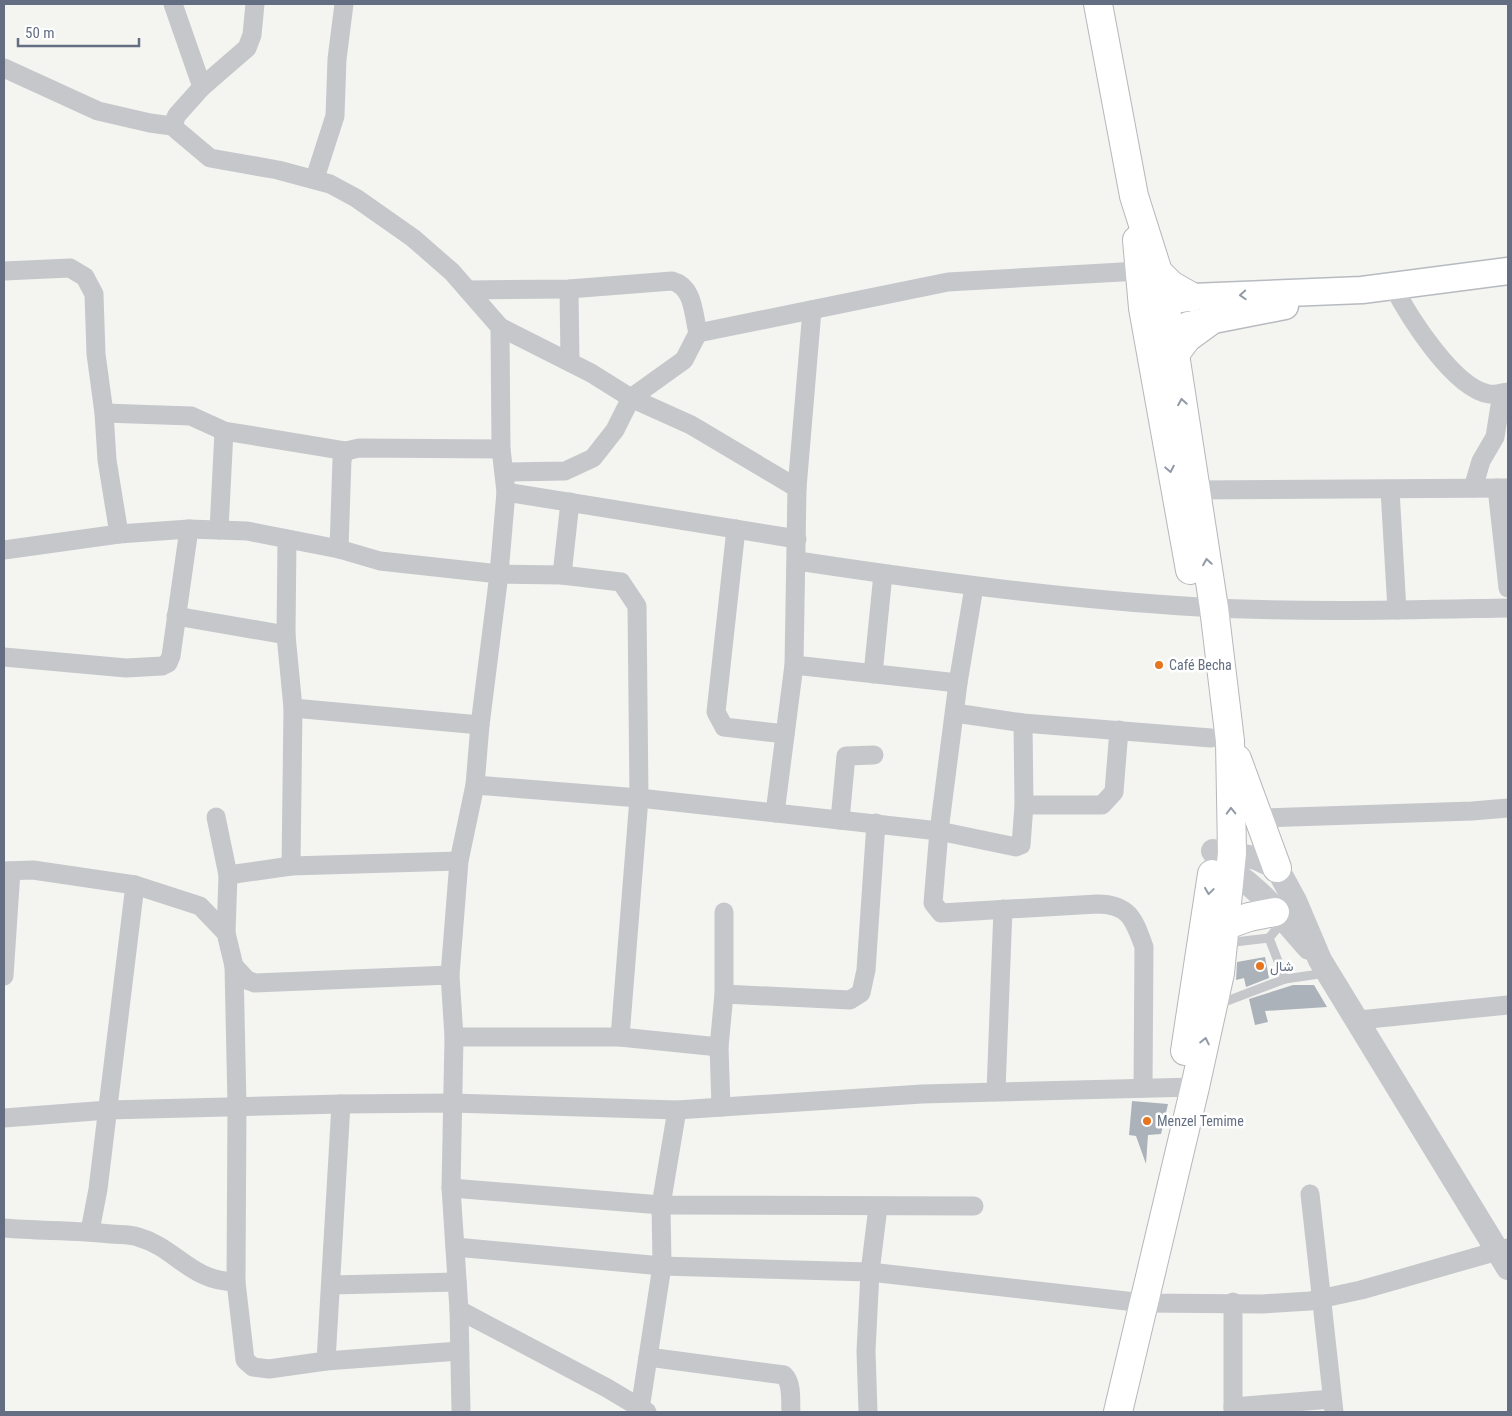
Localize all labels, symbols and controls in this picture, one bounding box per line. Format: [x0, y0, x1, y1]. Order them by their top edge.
scale bar [18, 15, 139, 47]
text: 50 m [25, 24, 55, 42]
one-way arrow [1239, 290, 1246, 300]
one-way arrow [1177, 397, 1188, 405]
one-way arrow [1165, 465, 1175, 474]
one-way arrow [1202, 558, 1213, 566]
place label: Café Becha [1169, 657, 1232, 673]
marker: Café Becha [1153, 659, 1165, 671]
one-way arrow [1226, 807, 1236, 814]
one-way arrow [1205, 887, 1215, 895]
place label: شال [1270, 958, 1294, 976]
marker: شال [1254, 960, 1266, 972]
one-way arrow [1199, 1037, 1209, 1045]
place label: Menzel Temime [1157, 1113, 1244, 1129]
marker: Menzel Temime [1141, 1115, 1153, 1127]

